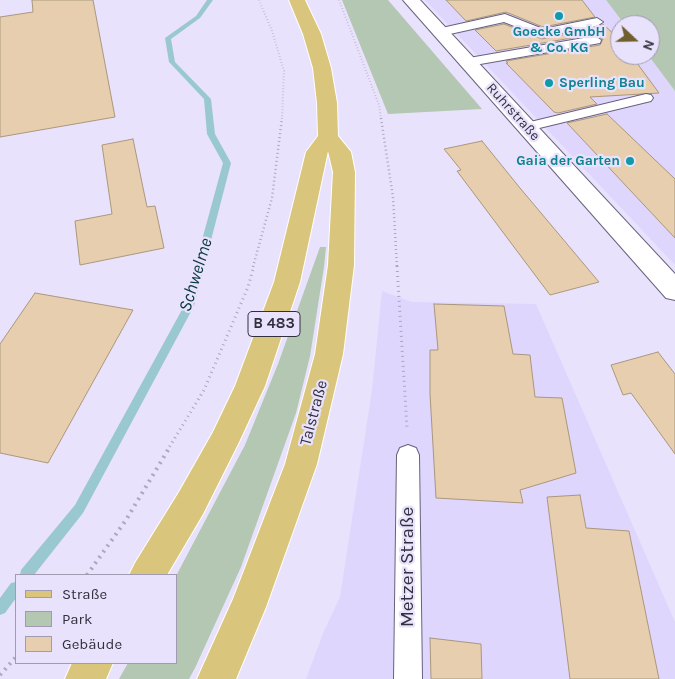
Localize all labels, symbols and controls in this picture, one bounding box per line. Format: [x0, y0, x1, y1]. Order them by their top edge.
marker: Goecke GmbH & Co. KG [553, 10, 565, 22]
north arrow [610, 15, 660, 65]
place label: Goecke GmbH & Co. KG [513, 24, 605, 56]
text: N [639, 37, 658, 53]
place label: Sperling Bau [559, 75, 645, 91]
marker: Sperling Bau [543, 77, 555, 89]
street label: Ruhrstraße [483, 80, 543, 144]
place label: Gaia der Garten [516, 153, 620, 169]
marker: Gaia der Garten [624, 155, 636, 167]
water label: Schwelme [175, 236, 217, 314]
road number: B 483 [248, 312, 300, 336]
street label: Talstraße [296, 378, 332, 448]
street label: Metzer Straße [397, 507, 419, 627]
legend [15, 574, 178, 664]
text: Straße [62, 585, 107, 603]
text: Park [62, 610, 92, 628]
text: Gebäude [62, 635, 122, 653]

